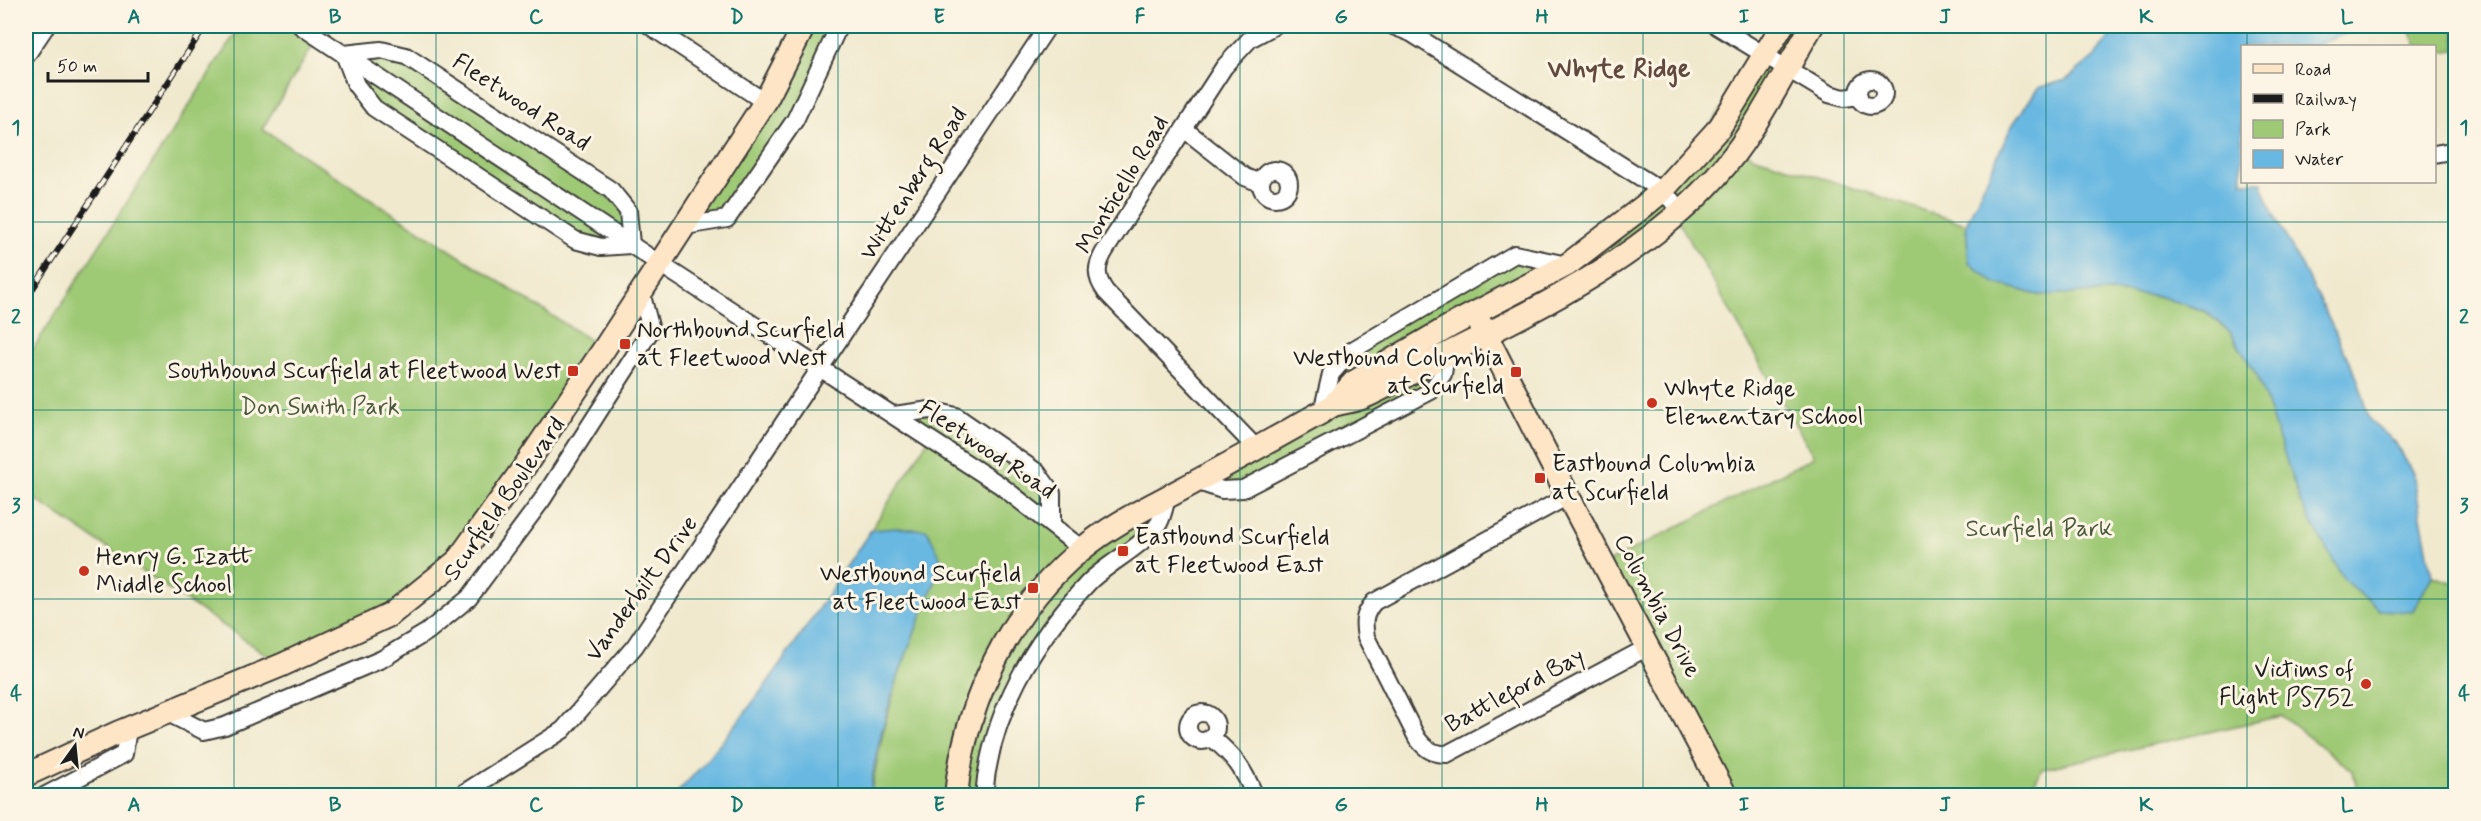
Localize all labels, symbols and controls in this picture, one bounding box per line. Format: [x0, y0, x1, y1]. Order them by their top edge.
text: A [127, 4, 141, 31]
text: B [329, 4, 342, 31]
text: C [529, 4, 544, 31]
text: D [730, 4, 744, 31]
text: E [933, 4, 945, 31]
text: F [1135, 4, 1146, 31]
text: G [1334, 4, 1348, 31]
text: H [1535, 4, 1549, 31]
text: I [1739, 4, 1749, 31]
text: J [1939, 4, 1951, 31]
text: K [2139, 4, 2154, 31]
text: L [2341, 4, 2354, 31]
scale bar [48, 45, 148, 83]
legend [2241, 45, 2436, 183]
street label: Fleetwood Road [446, 47, 596, 159]
district label: Whyte Ridge [1547, 53, 1690, 88]
text: 50 m [57, 55, 97, 79]
text: Road [2295, 58, 2331, 82]
text: Railway [2295, 88, 2357, 112]
street label: Wittenberg Road [853, 102, 978, 268]
street label: Monticello Road [1069, 110, 1177, 260]
text: 1 [12, 115, 20, 142]
text: 1 [2460, 115, 2468, 142]
text: Park [2295, 118, 2331, 142]
text: Water [2295, 148, 2344, 172]
text: 2 [11, 304, 21, 331]
text: 2 [2459, 304, 2469, 331]
place label: Northbound Scurfield at Fleetwood West [637, 315, 845, 374]
marker: Northbound Scurfield at Fleetwood West [618, 337, 632, 351]
place label: Westbound Columbia at Scurfield [1293, 343, 1504, 402]
place label: Southbound Scurfield at Fleetwood West [168, 356, 561, 387]
marker: Southbound Scurfield at Fleetwood West [566, 364, 580, 378]
marker: Westbound Columbia at Scurfield [1509, 365, 1523, 379]
place label: Whyte Ridge Elementary School [1664, 374, 1863, 433]
park label: Don Smith Park [240, 392, 400, 423]
street label: Fleetwood Road [913, 393, 1061, 507]
marker: Whyte Ridge Elementary School [1645, 396, 1659, 410]
street label: Scurfield Boulevard [437, 411, 573, 587]
place label: Eastbound Columbia at Scurfield [1552, 449, 1756, 508]
marker: Eastbound Columbia at Scurfield [1533, 471, 1547, 485]
text: 3 [11, 493, 21, 520]
text: 3 [2459, 493, 2469, 520]
street label: Vanderbilt Drive [579, 510, 705, 668]
park label: Scurfield Park [1965, 514, 2113, 545]
place label: Eastbound Scurfield at Fleetwood East [1135, 522, 1329, 581]
street label: Columbia Drive [1606, 529, 1708, 683]
place label: Henry G. Izatt Middle School [96, 542, 253, 601]
marker: Eastbound Scurfield at Fleetwood East [1116, 544, 1130, 558]
place label: Westbound Scurfield at Fleetwood East [820, 559, 1021, 618]
marker: Henry G. Izatt Middle School [77, 564, 91, 578]
marker: Westbound Scurfield at Fleetwood East [1026, 581, 1040, 595]
street label: Battleford Bay [1440, 641, 1591, 742]
place label: Victims of Flight PS752 [2219, 655, 2354, 714]
marker: Victims of Flight PS752 [2359, 677, 2373, 691]
text: 4 [10, 681, 22, 708]
text: 4 [2458, 681, 2470, 708]
north arrow [45, 716, 105, 776]
text: N [71, 721, 86, 744]
text: A [127, 792, 141, 819]
text: B [329, 792, 342, 819]
text: C [529, 792, 544, 819]
text: D [730, 792, 744, 819]
text: E [933, 792, 945, 819]
text: F [1135, 792, 1146, 819]
text: G [1334, 792, 1348, 819]
text: H [1535, 792, 1549, 819]
text: I [1739, 792, 1749, 819]
text: J [1939, 792, 1951, 819]
text: K [2139, 792, 2154, 819]
text: L [2341, 792, 2354, 819]

